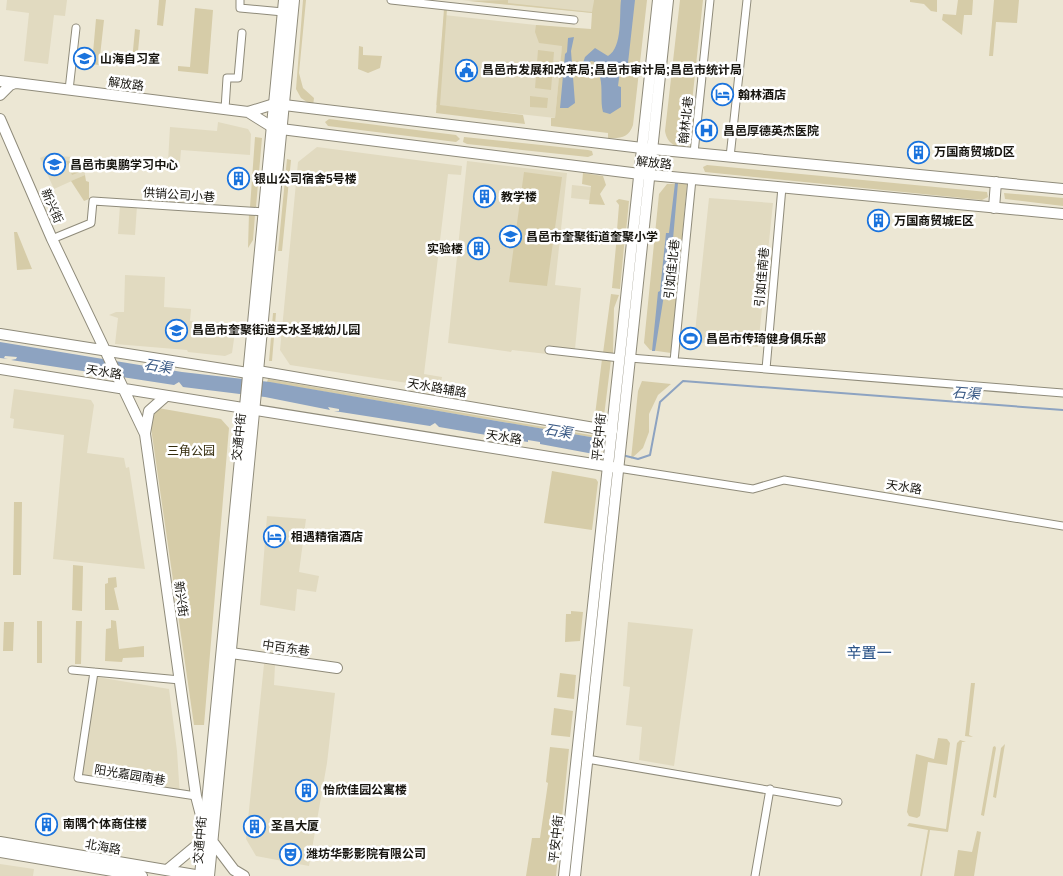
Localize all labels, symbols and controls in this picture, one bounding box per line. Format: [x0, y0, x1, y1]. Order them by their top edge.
school or university icon: 山海自习室 [72, 47, 96, 71]
place label: 山海自习室 [100, 52, 160, 66]
public building icon: 昌邑市发展和改革局;昌邑市审计局;昌邑市统计局 [454, 58, 478, 82]
place label: 昌邑市发展和改革局;昌邑市审计局;昌邑市统计局 [482, 63, 742, 77]
street label: 解放路 [107, 75, 145, 93]
hotel icon: 翰林酒店 [710, 83, 734, 107]
place label: 翰林酒店 [738, 88, 786, 102]
street label: 翰林北巷 [677, 95, 695, 145]
hospital icon: 昌邑厚德英杰医院 [695, 119, 719, 143]
place label: 昌邑厚德英杰医院 [723, 124, 819, 138]
building icon: 万国商贸城D区 [906, 140, 930, 164]
place label: 万国商贸城D区 [934, 145, 1015, 159]
school or university icon: 昌邑市奥鹏学习中心 [42, 153, 66, 177]
street label: 解放路 [635, 154, 673, 172]
place label: 昌邑市奥鹏学习中心 [70, 158, 178, 172]
building icon: 银山公司宿舍5号楼 [226, 167, 250, 191]
place label: 银山公司宿舍5号楼 [254, 172, 357, 186]
building icon: 教学楼 [473, 185, 497, 209]
street label: 供销公司小巷 [143, 186, 215, 204]
street label: 新兴街 [39, 187, 65, 225]
place label: 教学楼 [501, 190, 537, 204]
building icon: 万国商贸城E区 [866, 209, 890, 233]
place label: 万国商贸城E区 [894, 214, 974, 228]
school or university icon: 昌邑市奎聚街道奎聚小学 [498, 225, 522, 249]
place label: 昌邑市奎聚街道奎聚小学 [526, 230, 658, 244]
building icon: 实验楼 [467, 237, 491, 261]
street label: 引如佳北巷 [662, 238, 682, 300]
place label: 实验楼 [427, 242, 463, 256]
street label: 引如佳南巷 [752, 246, 772, 308]
school or university icon: 昌邑市奎聚街道天水圣城幼儿园 [164, 318, 188, 342]
place label: 昌邑市奎聚街道天水圣城幼儿园 [192, 323, 360, 337]
sports icon: 昌邑市传琦健身俱乐部 [678, 327, 702, 351]
place label: 昌邑市传琦健身俱乐部 [706, 332, 826, 346]
water label: 石渠 [143, 356, 175, 376]
street label: 天水路 [85, 362, 123, 382]
street label: 天水路辅路 [406, 376, 468, 400]
water label: 石渠 [951, 384, 983, 402]
street label: 交通中街 [230, 412, 248, 462]
street label: 平安中街 [590, 412, 608, 462]
water label: 石渠 [543, 421, 575, 441]
street label: 天水路 [485, 427, 523, 447]
park label: 三角公园 [167, 444, 215, 458]
street label: 天水路 [885, 477, 923, 497]
hotel icon: 相遇精宿酒店 [263, 525, 287, 549]
place label: 相遇精宿酒店 [291, 530, 363, 544]
street label: 新兴街 [172, 580, 190, 618]
street label: 中百东巷 [261, 638, 311, 658]
district label: 辛置一 [846, 644, 892, 661]
street label: 阳光嘉园南巷 [93, 762, 167, 788]
building icon: 怡欣佳园公寓楼 [295, 778, 319, 802]
place label: 怡欣佳园公寓楼 [323, 783, 407, 797]
building icon: 南隅个体商住楼 [35, 812, 59, 836]
building icon: 圣昌大厦 [243, 814, 267, 838]
street label: 平安中街 [547, 814, 565, 864]
street label: 交通中街 [191, 815, 209, 865]
place label: 南隅个体商住楼 [63, 817, 147, 831]
place label: 圣昌大厦 [271, 819, 319, 833]
street label: 北海路 [84, 837, 122, 857]
theatre icon: 潍坊华影影院有限公司 [278, 842, 302, 866]
place label: 潍坊华影影院有限公司 [306, 847, 426, 861]

